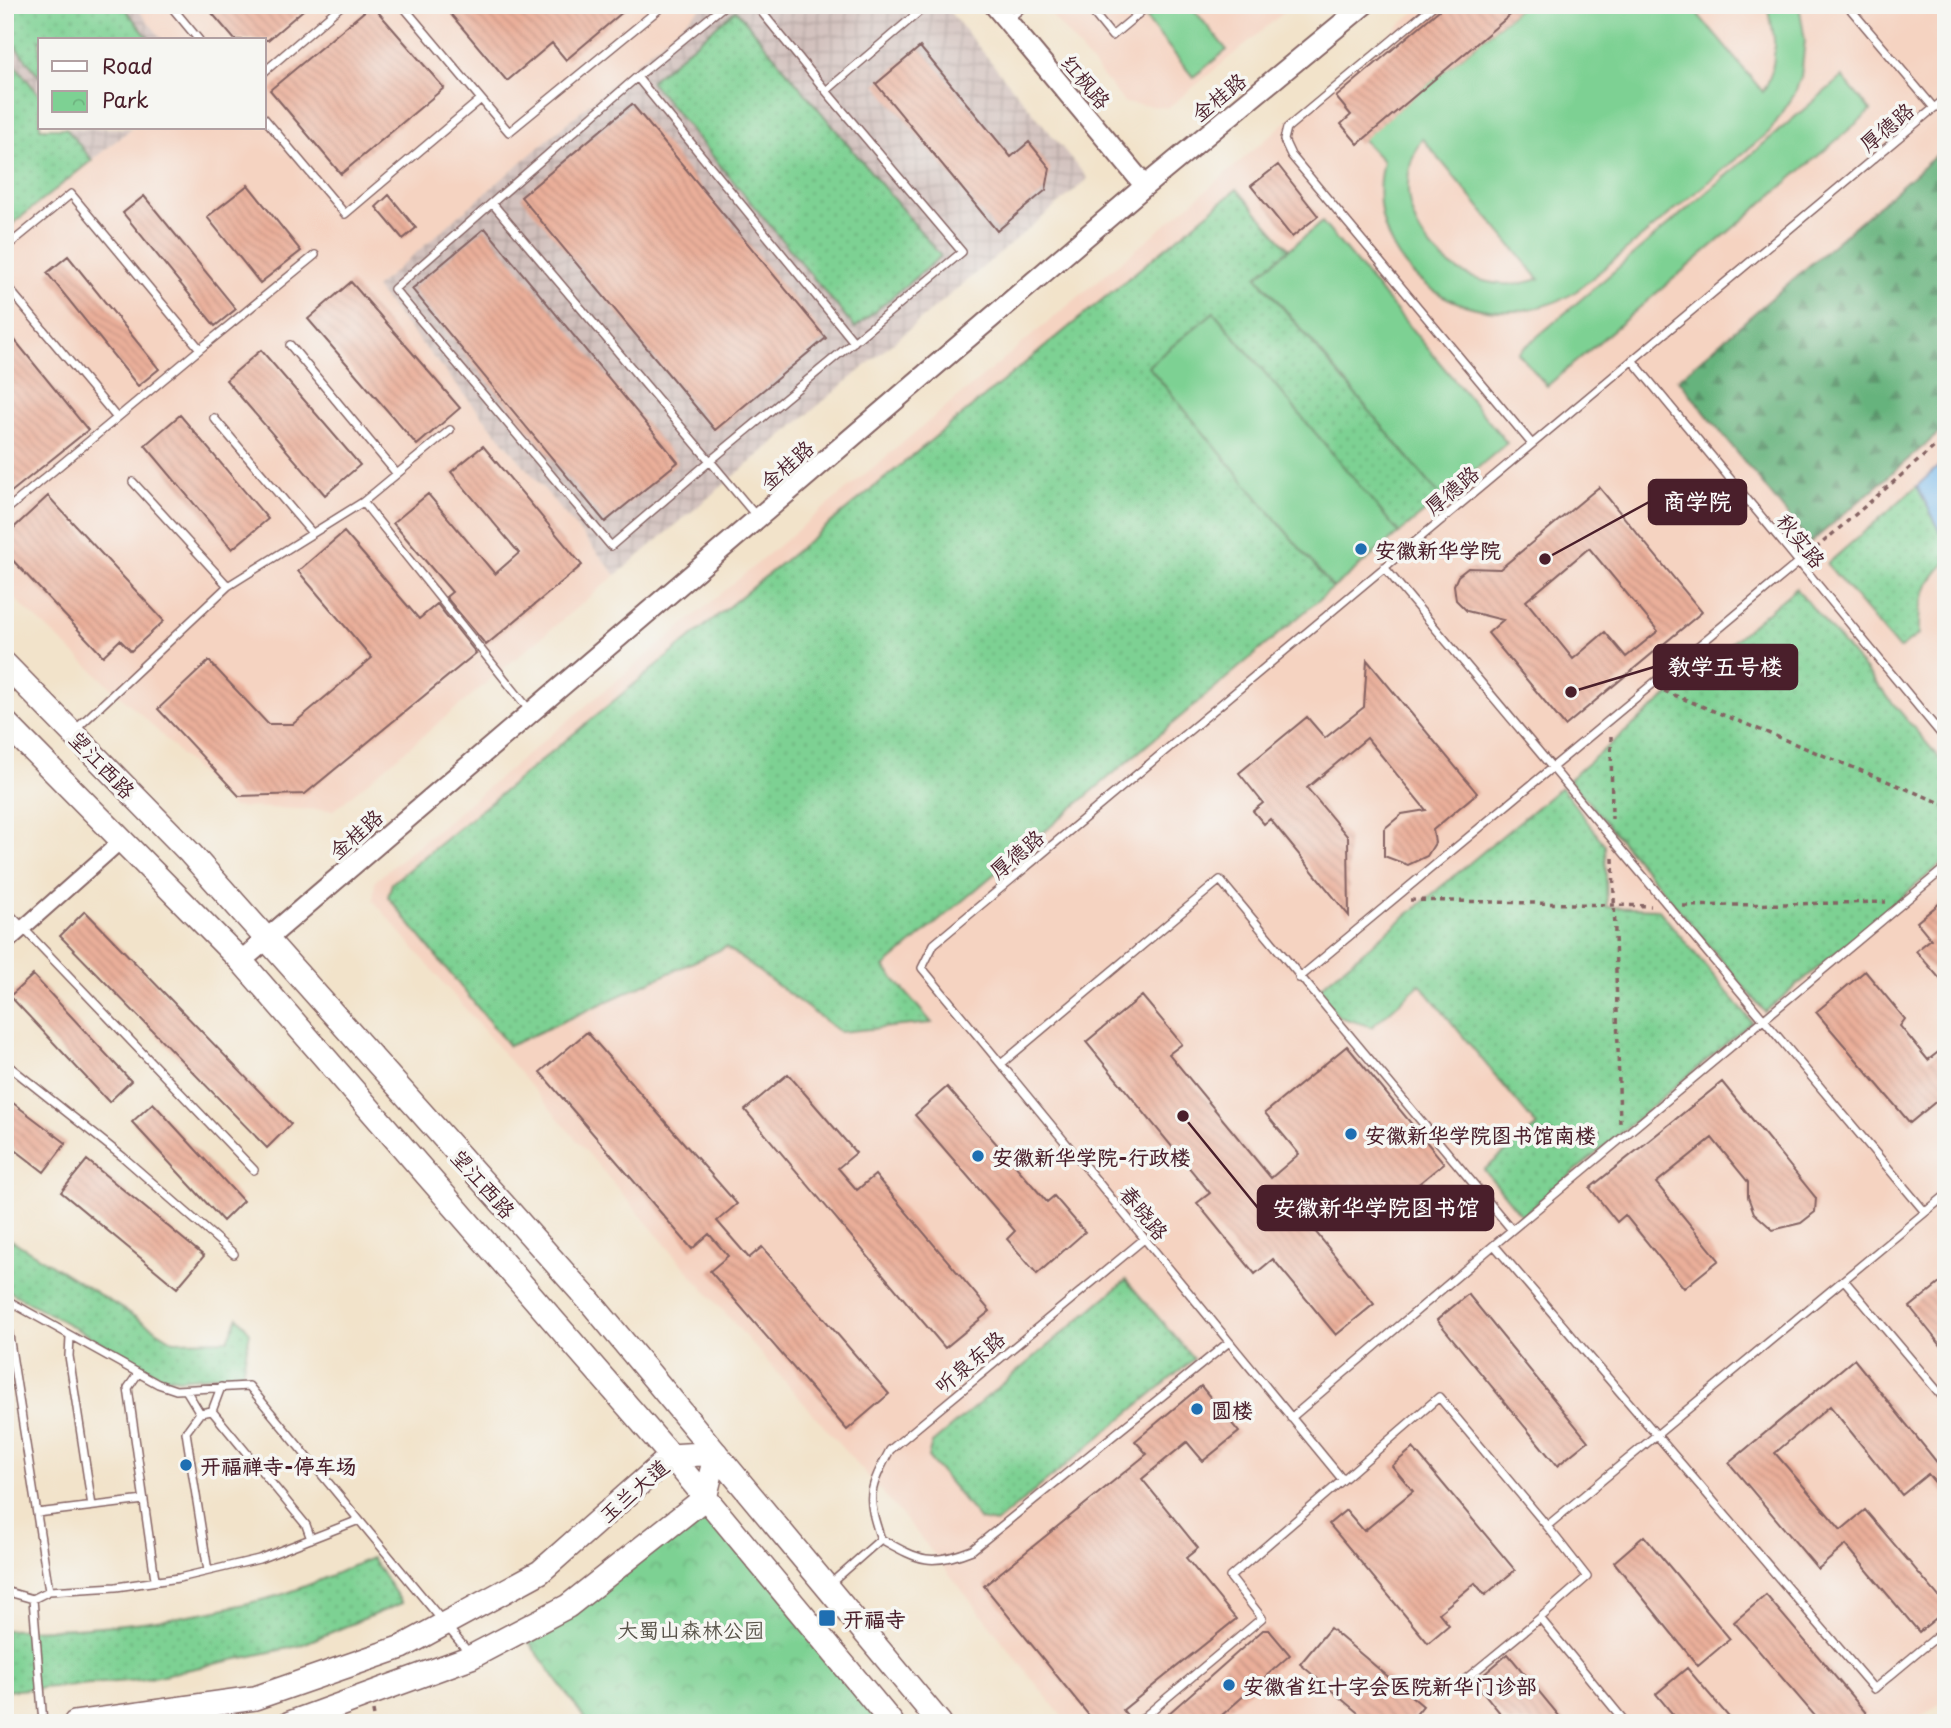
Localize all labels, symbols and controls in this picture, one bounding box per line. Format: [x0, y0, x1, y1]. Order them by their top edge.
legend [38, 38, 266, 130]
street label: 红枫路 [1054, 47, 1120, 115]
text: Road [102, 49, 153, 81]
street label: 金桂路 [1183, 64, 1253, 128]
text: Park [102, 83, 149, 115]
street label: 厚德路 [1852, 93, 1920, 159]
street label: 金桂路 [752, 431, 820, 497]
street label: 厚德路 [1417, 456, 1485, 522]
callout: 商学院 [1649, 480, 1746, 524]
text: 商学院 [1663, 483, 1732, 518]
street label: 秋实路 [1770, 505, 1834, 575]
place label: 安徽新华学院 [1375, 533, 1501, 565]
marker: 安徽新华学院 [1353, 541, 1369, 557]
callout: 教学五号楼 [1654, 645, 1797, 689]
text: 教学五号楼 [1668, 648, 1783, 683]
street label: 望江西路 [62, 723, 144, 805]
street label: 金桂路 [321, 800, 389, 866]
street label: 厚德路 [982, 820, 1050, 886]
place label: 安徽新华学院图书馆南楼 [1365, 1118, 1596, 1150]
marker: 安徽新华学院图书馆南楼 [1343, 1126, 1359, 1142]
place label: 安徽新华学院-行政楼 [992, 1140, 1191, 1172]
street label: 望江西路 [444, 1141, 524, 1225]
marker: 安徽新华学院-行政楼 [970, 1148, 986, 1164]
street label: 春晓路 [1113, 1177, 1177, 1247]
callout: 安徽新华学院图书馆 [1258, 1186, 1493, 1230]
text: 安徽新华学院图书馆 [1273, 1189, 1480, 1224]
street label: 听泉东路 [927, 1322, 1011, 1400]
place label: 圆楼 [1211, 1393, 1253, 1425]
marker: 圆楼 [1189, 1401, 1205, 1417]
place label: 开福禅寺-停车场 [200, 1449, 357, 1481]
street label: 玉兰大道 [591, 1450, 675, 1530]
marker: 开福禅寺-停车场 [178, 1457, 194, 1473]
place label: 开福寺 [843, 1602, 906, 1634]
marker: 开福寺 [817, 1608, 837, 1628]
park label: 大蜀山森林公园 [618, 1613, 765, 1645]
place label: 安徽省红十字会医院新华门诊部 [1243, 1669, 1537, 1701]
marker: 安徽省红十字会医院新华门诊部 [1221, 1677, 1237, 1693]

